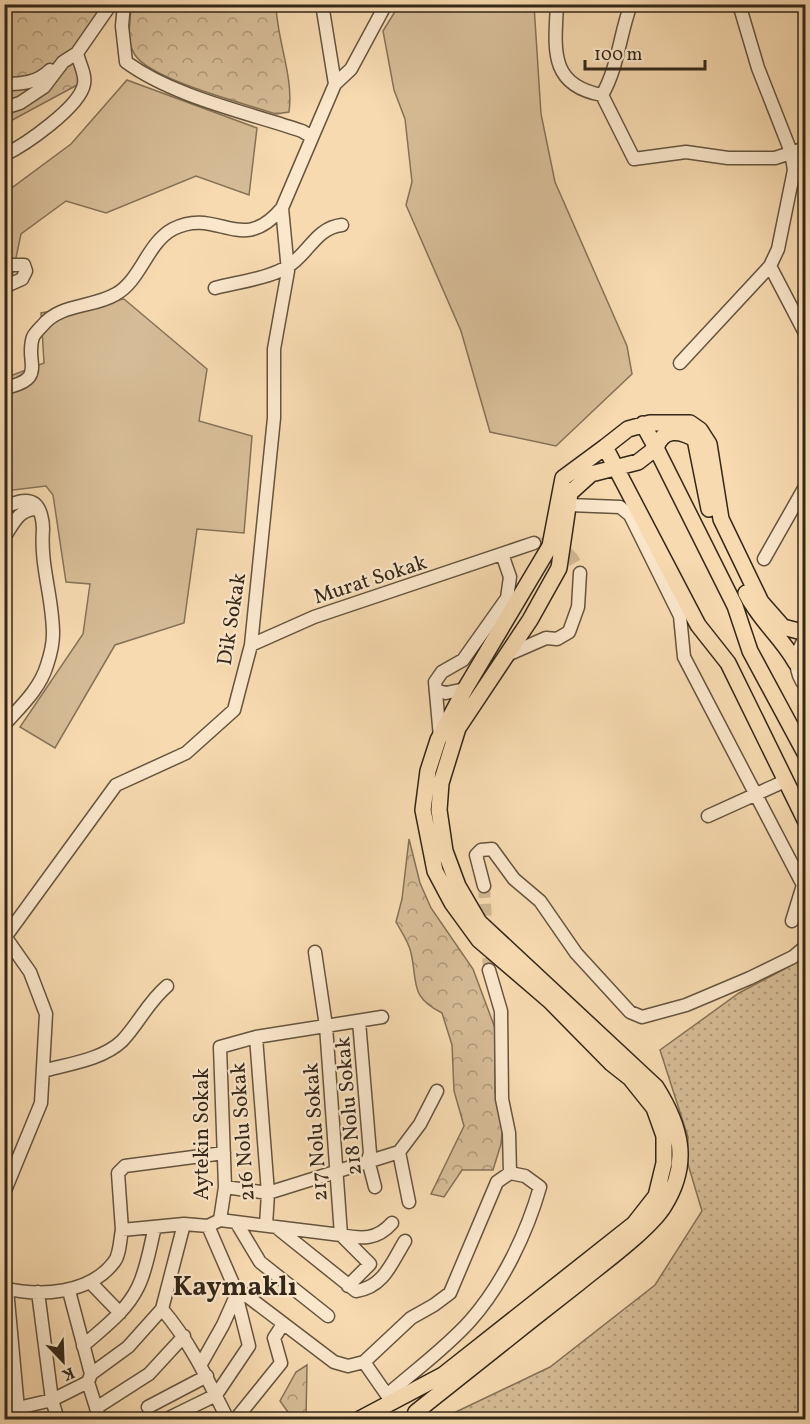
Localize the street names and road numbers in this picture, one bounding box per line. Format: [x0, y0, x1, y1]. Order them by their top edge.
street label: Murat Sokak [310, 548, 431, 612]
street label: Dik Sokak [211, 570, 254, 668]
street label: 218 Nolu Sokak [329, 1035, 370, 1176]
street label: 216 Nolu Sokak [224, 1061, 263, 1202]
street label: 217 Nolu Sokak [297, 1061, 336, 1202]
street label: Aytekin Sokak [188, 1067, 217, 1200]

